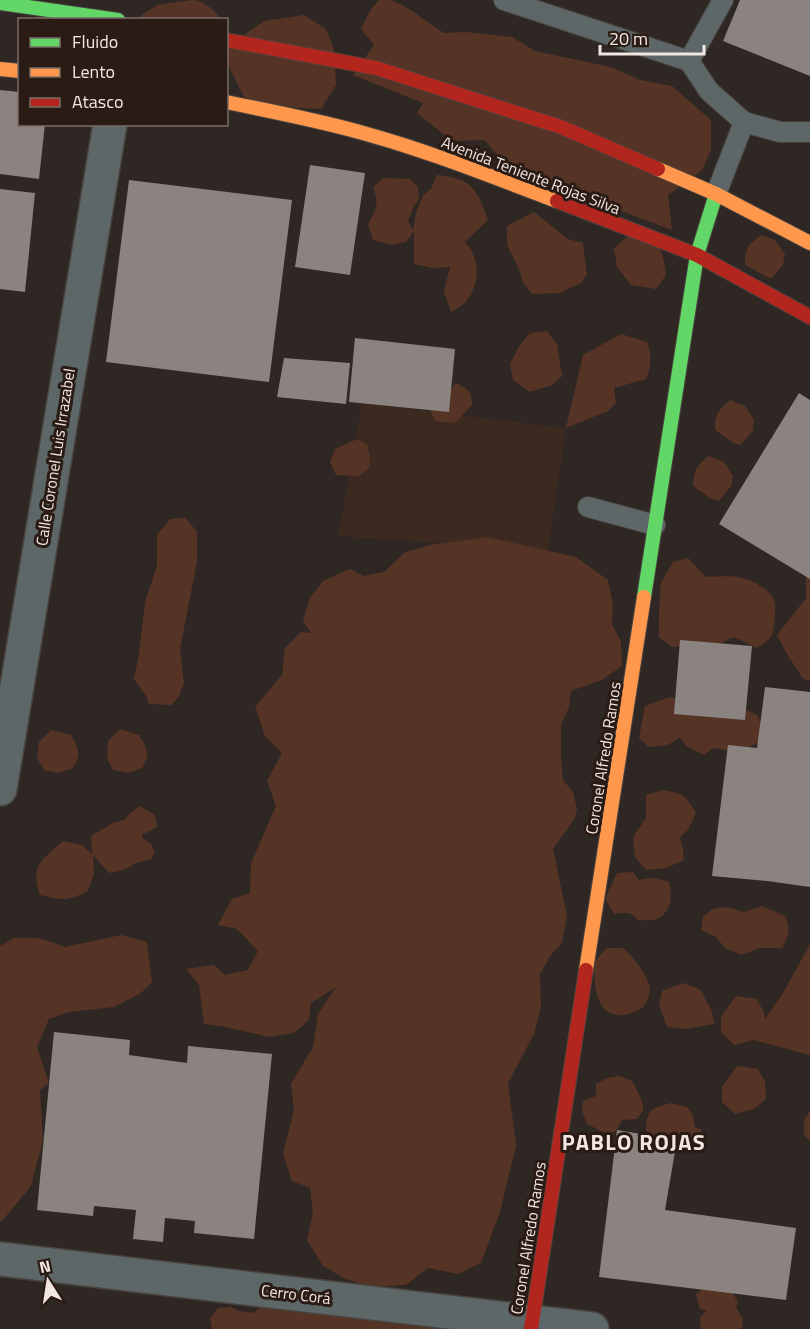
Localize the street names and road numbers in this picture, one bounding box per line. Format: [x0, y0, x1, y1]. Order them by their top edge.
street label: Avenida Teniente Rojas Silva [438, 130, 624, 220]
street label: Calle Coronel Luis Irrazabel [29, 366, 81, 548]
street label: Coronel Alfredo Ramos [579, 680, 627, 836]
street label: Coronel Alfredo Ramos [504, 1160, 552, 1316]
street label: Cerro Corá [260, 1278, 332, 1310]

